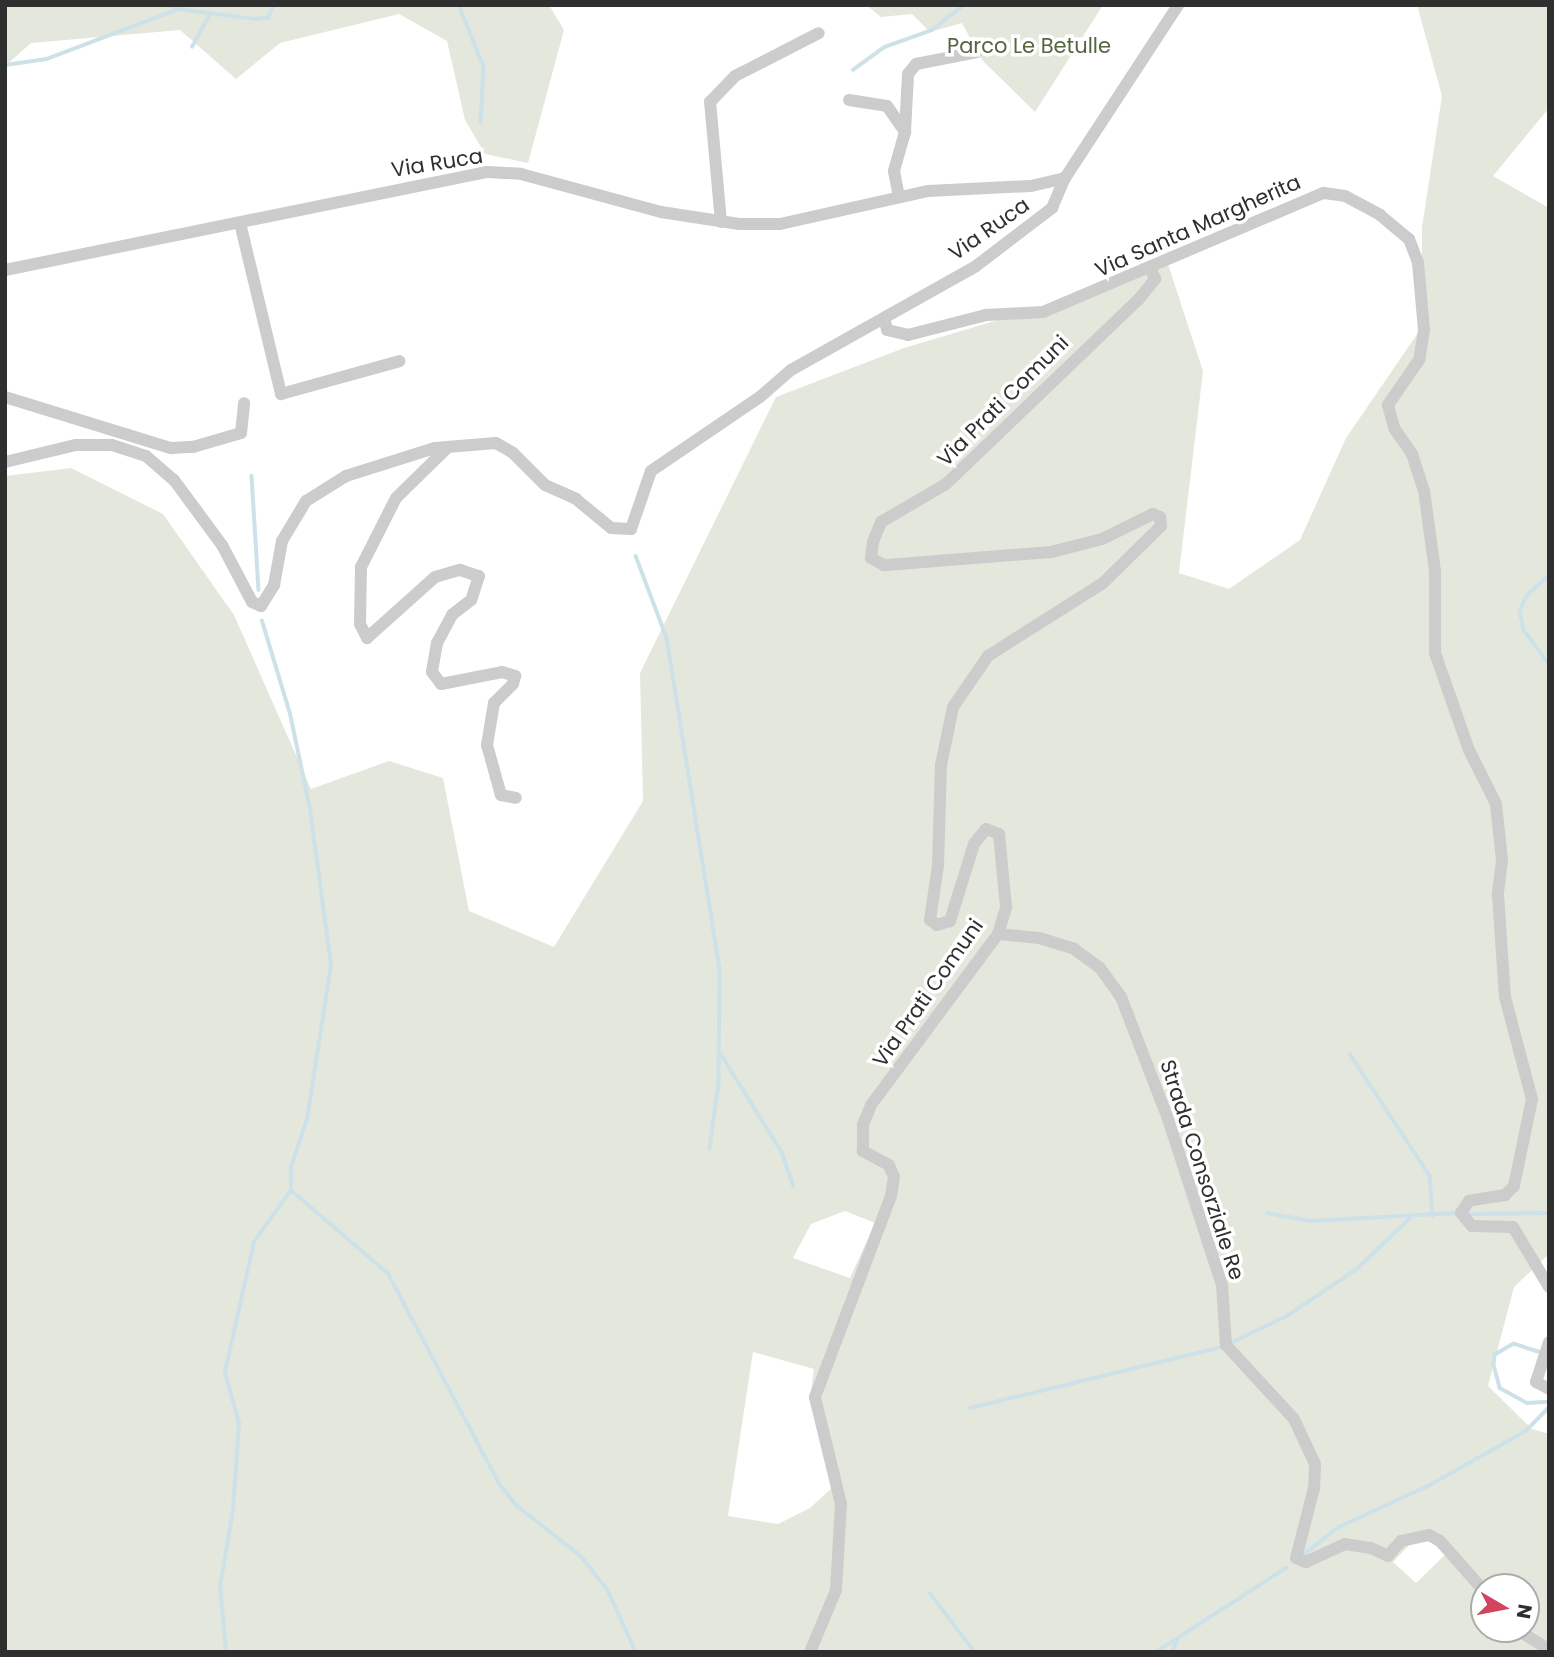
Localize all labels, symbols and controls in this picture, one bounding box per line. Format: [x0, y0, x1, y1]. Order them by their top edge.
park label: Parco Le Betulle [947, 33, 1111, 59]
street label: Via Ruca [389, 143, 485, 183]
street label: Via Santa Margherita [1091, 169, 1305, 283]
street label: Via Ruca [944, 192, 1034, 266]
street label: Via Prati Comuni [932, 330, 1074, 472]
street label: Via Prati Comuni [867, 914, 989, 1072]
street label: Strada Consorziale Re [1155, 1057, 1249, 1283]
north arrow [1470, 1573, 1540, 1643]
text: N [1510, 1602, 1539, 1621]

